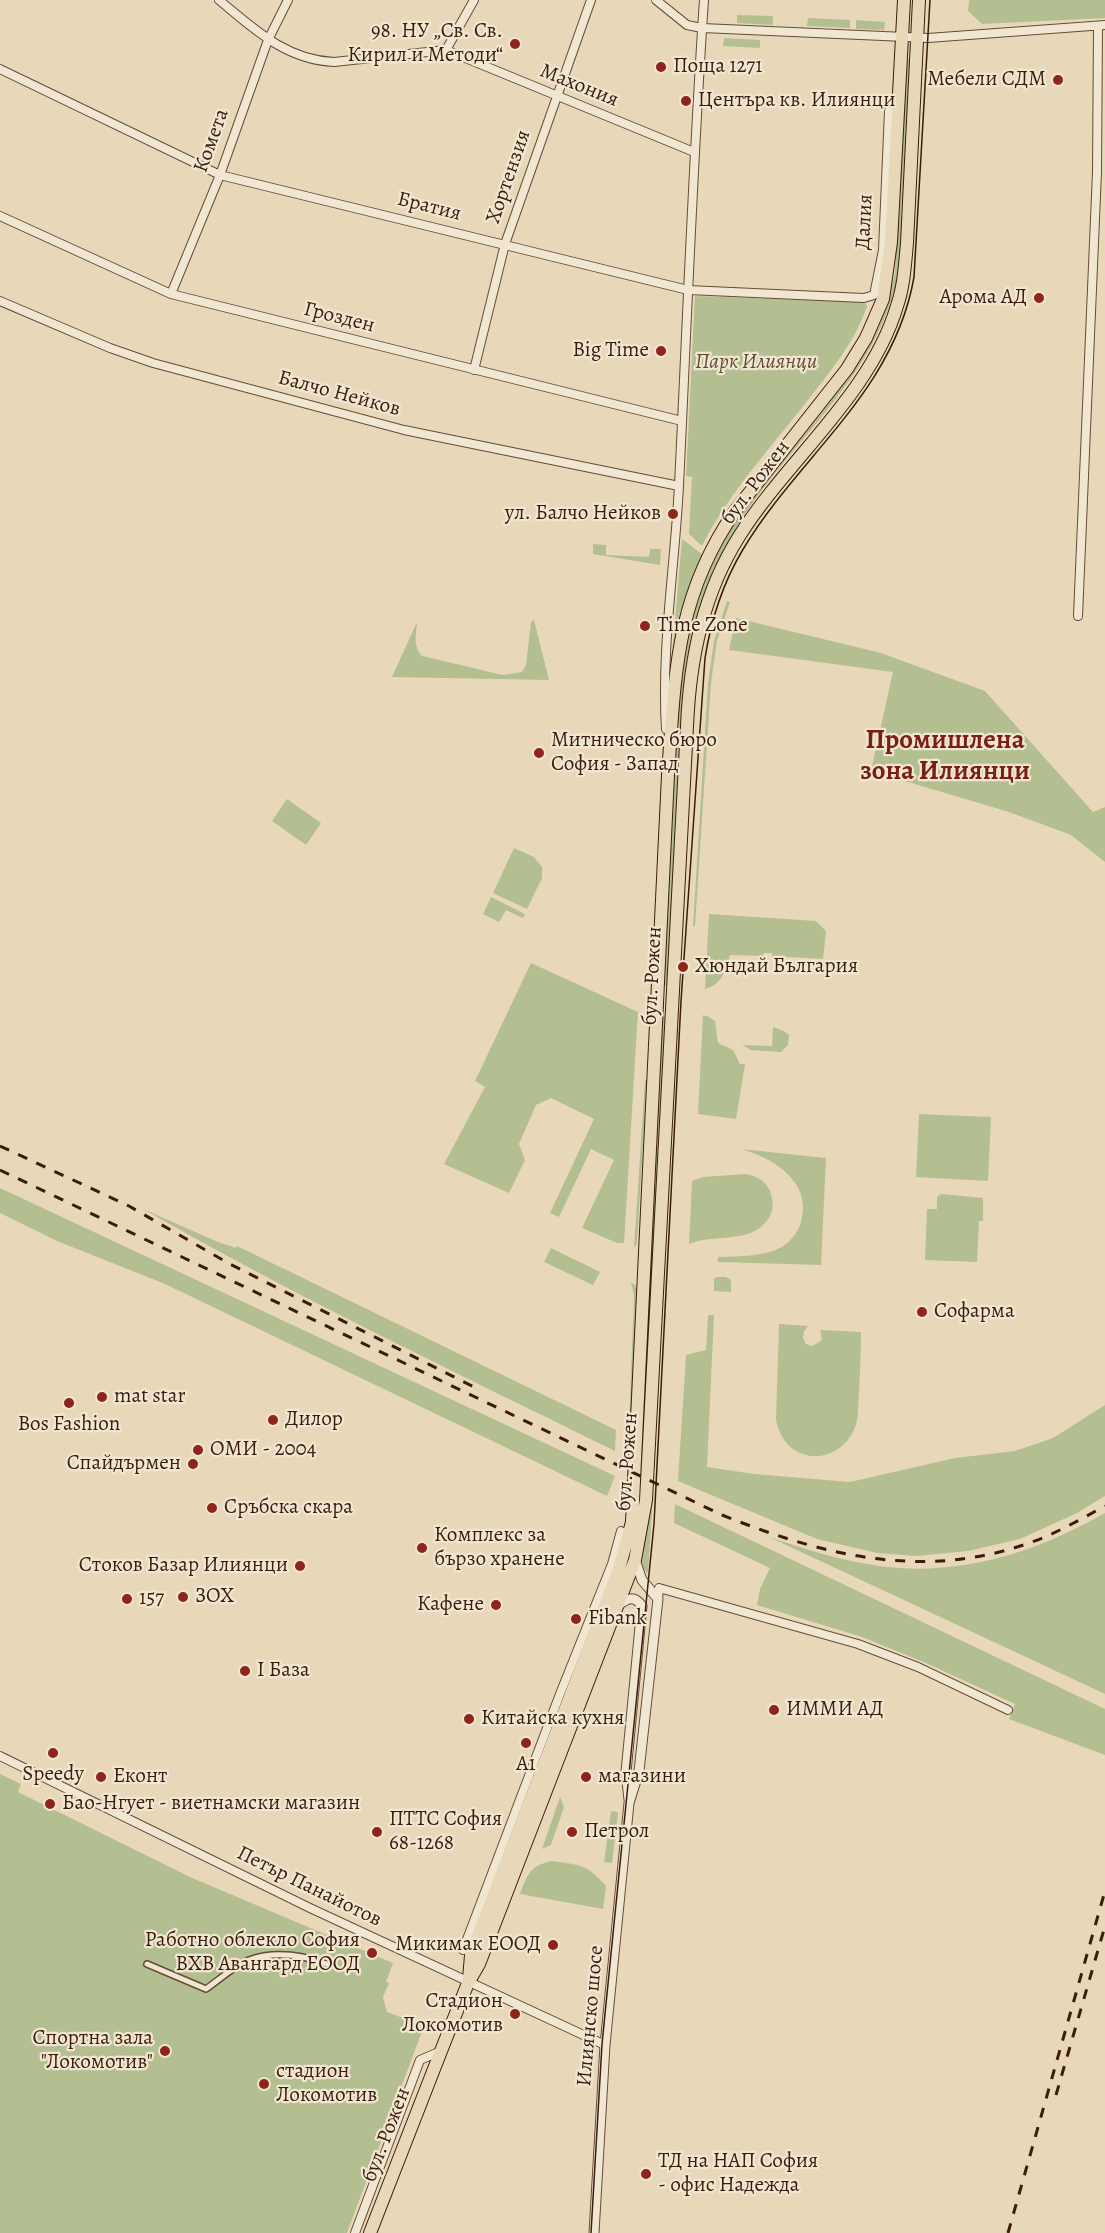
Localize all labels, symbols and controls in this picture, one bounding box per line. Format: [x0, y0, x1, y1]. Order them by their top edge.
place label: 98. НУ „Св. Св. Кирил и Методи“ [347, 19, 503, 69]
marker: 98. НУ „Св. Св. Кирил и Методи“ [508, 37, 522, 51]
place label: Поща 1271 [673, 54, 762, 80]
street label: Махония [536, 59, 622, 113]
marker: Поща 1271 [654, 60, 668, 74]
place label: Мебели СДМ [927, 67, 1046, 93]
marker: Мебели СДМ [1051, 73, 1065, 87]
place label: Центъра кв. Илиянци [698, 88, 896, 114]
marker: Центъра кв. Илиянци [679, 94, 693, 108]
street label: Комета [189, 106, 235, 176]
street label: Хортензия [481, 127, 537, 227]
street label: Братия [394, 187, 464, 227]
street label: Далия [851, 193, 879, 251]
place label: Арома АД [939, 285, 1027, 311]
marker: Арома АД [1032, 291, 1046, 305]
street label: Грозден [301, 297, 377, 339]
place label: Big Time [572, 338, 649, 364]
marker: Big Time [654, 344, 668, 358]
park label: Парк Илиянци [695, 350, 817, 376]
street label: Балчо Нейков [275, 366, 403, 422]
street label: бул. Рожен [716, 436, 796, 530]
place label: ул. Балчо Нейков [505, 501, 661, 527]
marker: ул. Балчо Нейков [666, 507, 680, 521]
place label: Time Zone [657, 613, 748, 639]
marker: Time Zone [638, 619, 652, 633]
district label: Промишлена зона Илиянци [860, 725, 1030, 788]
place label: Митническо бюро София - Запад [551, 728, 717, 778]
marker: Митническо бюро София - Запад [532, 746, 546, 760]
street label: бул. Рожен [638, 926, 668, 1026]
place label: Хюндай България [695, 954, 858, 980]
marker: Хюндай България [676, 960, 690, 974]
place label: Софарма [934, 1299, 1015, 1325]
marker: Софарма [915, 1305, 929, 1319]
place label: mat star [114, 1384, 186, 1410]
marker: mat star [95, 1390, 109, 1404]
marker: Bos Fashion [62, 1396, 76, 1410]
place label: Дилор [285, 1407, 343, 1433]
place label: Bos Fashion [18, 1412, 120, 1438]
street label: бул. Рожен [612, 1412, 644, 1512]
marker: Дилор [266, 1413, 280, 1427]
place label: ОМИ - 2004 [210, 1437, 316, 1463]
marker: ОМИ - 2004 [191, 1443, 205, 1457]
place label: Спайдърмен [67, 1451, 181, 1477]
marker: Спайдърмен [186, 1457, 200, 1471]
place label: Сръбска скара [224, 1495, 353, 1521]
marker: Сръбска скара [205, 1501, 219, 1515]
place label: Комплекс за бързо хранене [434, 1523, 565, 1573]
marker: Комплекс за бързо хранене [415, 1541, 429, 1555]
place label: Стоков Базар Илиянци [79, 1553, 288, 1579]
marker: Стоков Базар Илиянци [293, 1559, 307, 1573]
place label: ЗОХ [195, 1584, 234, 1610]
place label: 157 [139, 1586, 164, 1612]
marker: ЗОХ [176, 1590, 190, 1604]
marker: 157 [120, 1592, 134, 1606]
place label: Кафене [417, 1592, 484, 1618]
marker: Кафене [489, 1598, 503, 1612]
place label: Fibank [588, 1606, 647, 1632]
marker: Fibank [569, 1612, 583, 1626]
place label: I База [257, 1658, 310, 1684]
marker: I База [238, 1664, 252, 1678]
place label: ИММИ АД [786, 1697, 883, 1723]
marker: ИММИ АД [767, 1703, 781, 1717]
place label: Китайска кухня [481, 1706, 625, 1732]
marker: Китайска кухня [462, 1712, 476, 1726]
marker: A1 [519, 1736, 533, 1750]
marker: Speedy [46, 1746, 60, 1760]
place label: A1 [516, 1752, 536, 1778]
place label: Speedy [22, 1762, 84, 1788]
place label: Еконт [113, 1764, 167, 1790]
place label: магазини [598, 1764, 686, 1790]
marker: Еконт [94, 1770, 108, 1784]
marker: магазини [579, 1770, 593, 1784]
place label: Бао-Нгует - виетнамски магазин [62, 1791, 360, 1817]
marker: Бао-Нгует - виетнамски магазин [43, 1797, 57, 1811]
place label: ПТТС София 68-1268 [389, 1807, 502, 1857]
place label: Петрол [584, 1819, 649, 1845]
marker: ПТТС София 68-1268 [370, 1825, 384, 1839]
marker: Петрол [565, 1825, 579, 1839]
street label: Петър Панайотов [233, 1841, 385, 1933]
place label: Работно облекло София ВХВ Авангард ЕООД [145, 1928, 360, 1978]
place label: Микимак ЕООД [395, 1932, 541, 1958]
marker: Микимак ЕООД [546, 1938, 560, 1952]
street label: Илиянско шосе [572, 1944, 610, 2088]
marker: Работно облекло София ВХВ Авангард ЕООД [365, 1946, 379, 1960]
place label: Стадион Локомотив [402, 1989, 503, 2039]
marker: Стадион Локомотив [508, 2007, 522, 2021]
place label: Спортна зала "Локомотив" [32, 2026, 153, 2076]
marker: Спортна зала "Локомотив" [158, 2044, 172, 2058]
place label: стадион Локомотив [276, 2059, 377, 2109]
marker: стадион Локомотив [257, 2077, 271, 2091]
street label: бул. Рожен [357, 2084, 417, 2186]
place label: ТД на НАП София - офис Надежда [658, 2149, 818, 2199]
marker: ТД на НАП София - офис Надежда [639, 2167, 653, 2181]

